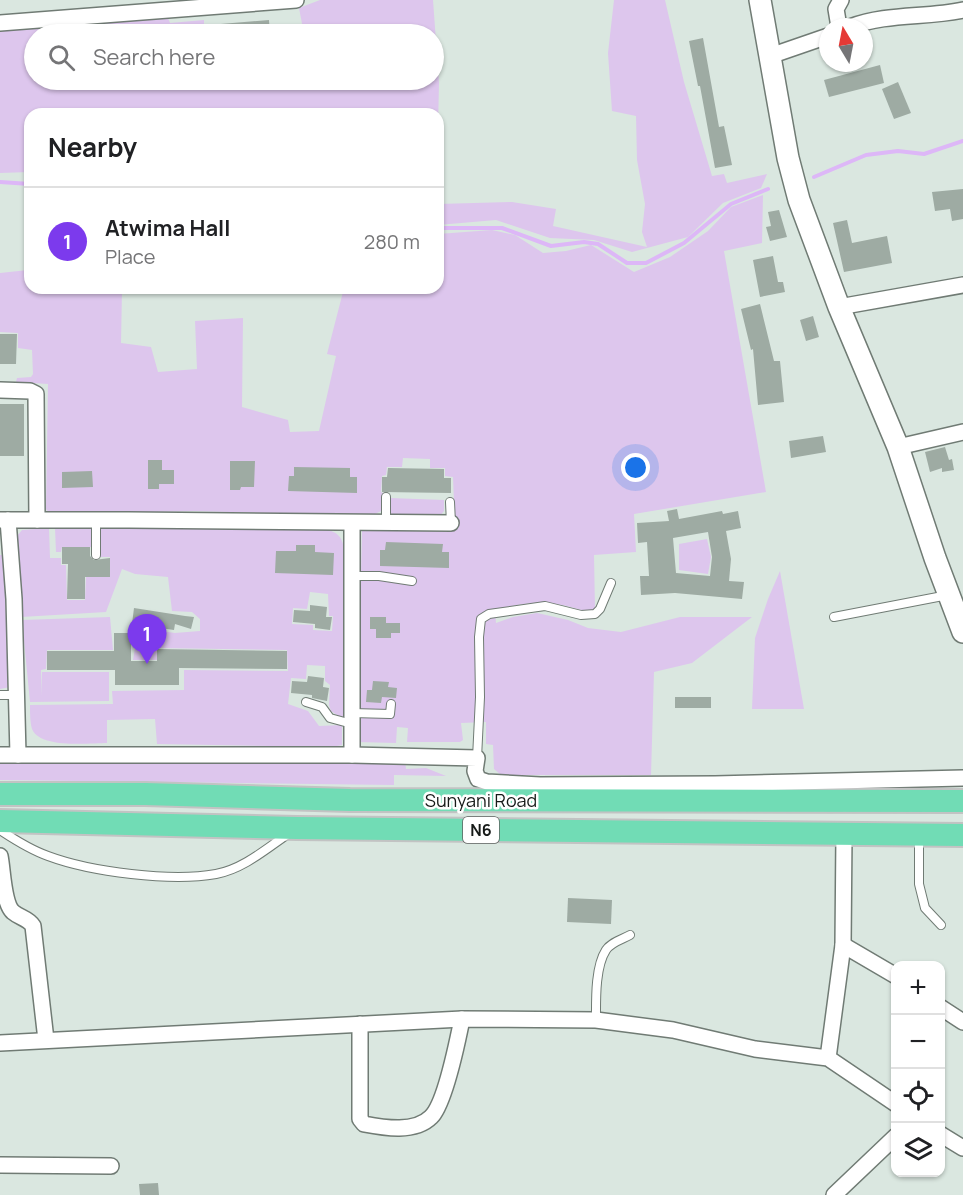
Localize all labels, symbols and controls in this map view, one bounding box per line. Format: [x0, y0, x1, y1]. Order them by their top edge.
north arrow [819, 18, 873, 72]
search box [24, 24, 444, 90]
icon: search [45, 41, 78, 74]
text: Search here [93, 42, 215, 72]
text: Nearby [48, 129, 137, 165]
text: Atwima Hall [105, 213, 230, 243]
text: 1 [63, 228, 72, 255]
text: 280 m [364, 228, 420, 255]
text: Place [105, 243, 155, 270]
your location [621, 453, 650, 482]
pin: 1 [128, 614, 166, 664]
street label: Sunyani Road [425, 788, 537, 812]
road number: N6 [463, 817, 499, 843]
map controls [891, 961, 945, 1177]
button: + [891, 961, 945, 1015]
button: − [891, 1015, 945, 1069]
button: locate [891, 1069, 945, 1123]
button: layers [891, 1123, 945, 1177]

